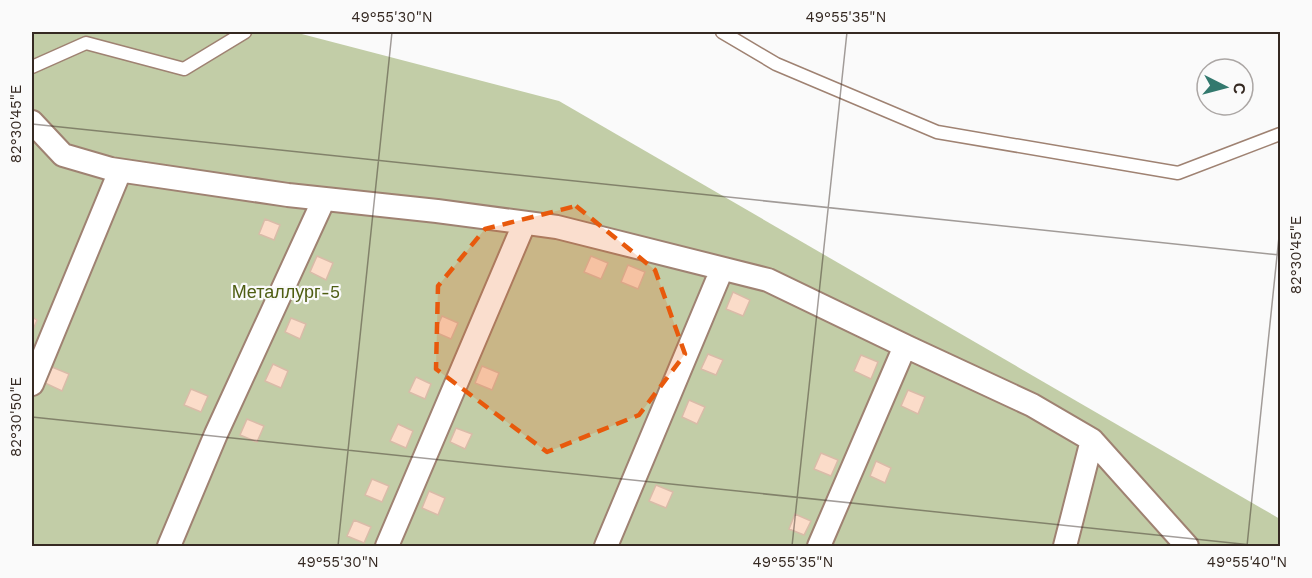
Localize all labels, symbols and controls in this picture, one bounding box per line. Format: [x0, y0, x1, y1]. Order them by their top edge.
text: 49°55'30"N [351, 8, 433, 26]
text: 49°55'35"N [806, 8, 886, 26]
north arrow [1195, 57, 1255, 117]
text: С [1229, 82, 1249, 96]
text: 82°30'45"E [7, 85, 25, 163]
text: 82°30'45"E [1287, 216, 1305, 294]
park label: Металлург-5 [232, 281, 340, 302]
text: 82°30'50"E [7, 377, 25, 457]
text: 49°55'30"N [297, 553, 379, 571]
text: 49°55'35"N [753, 553, 833, 571]
text: 49°55'40"N [1207, 553, 1287, 571]

